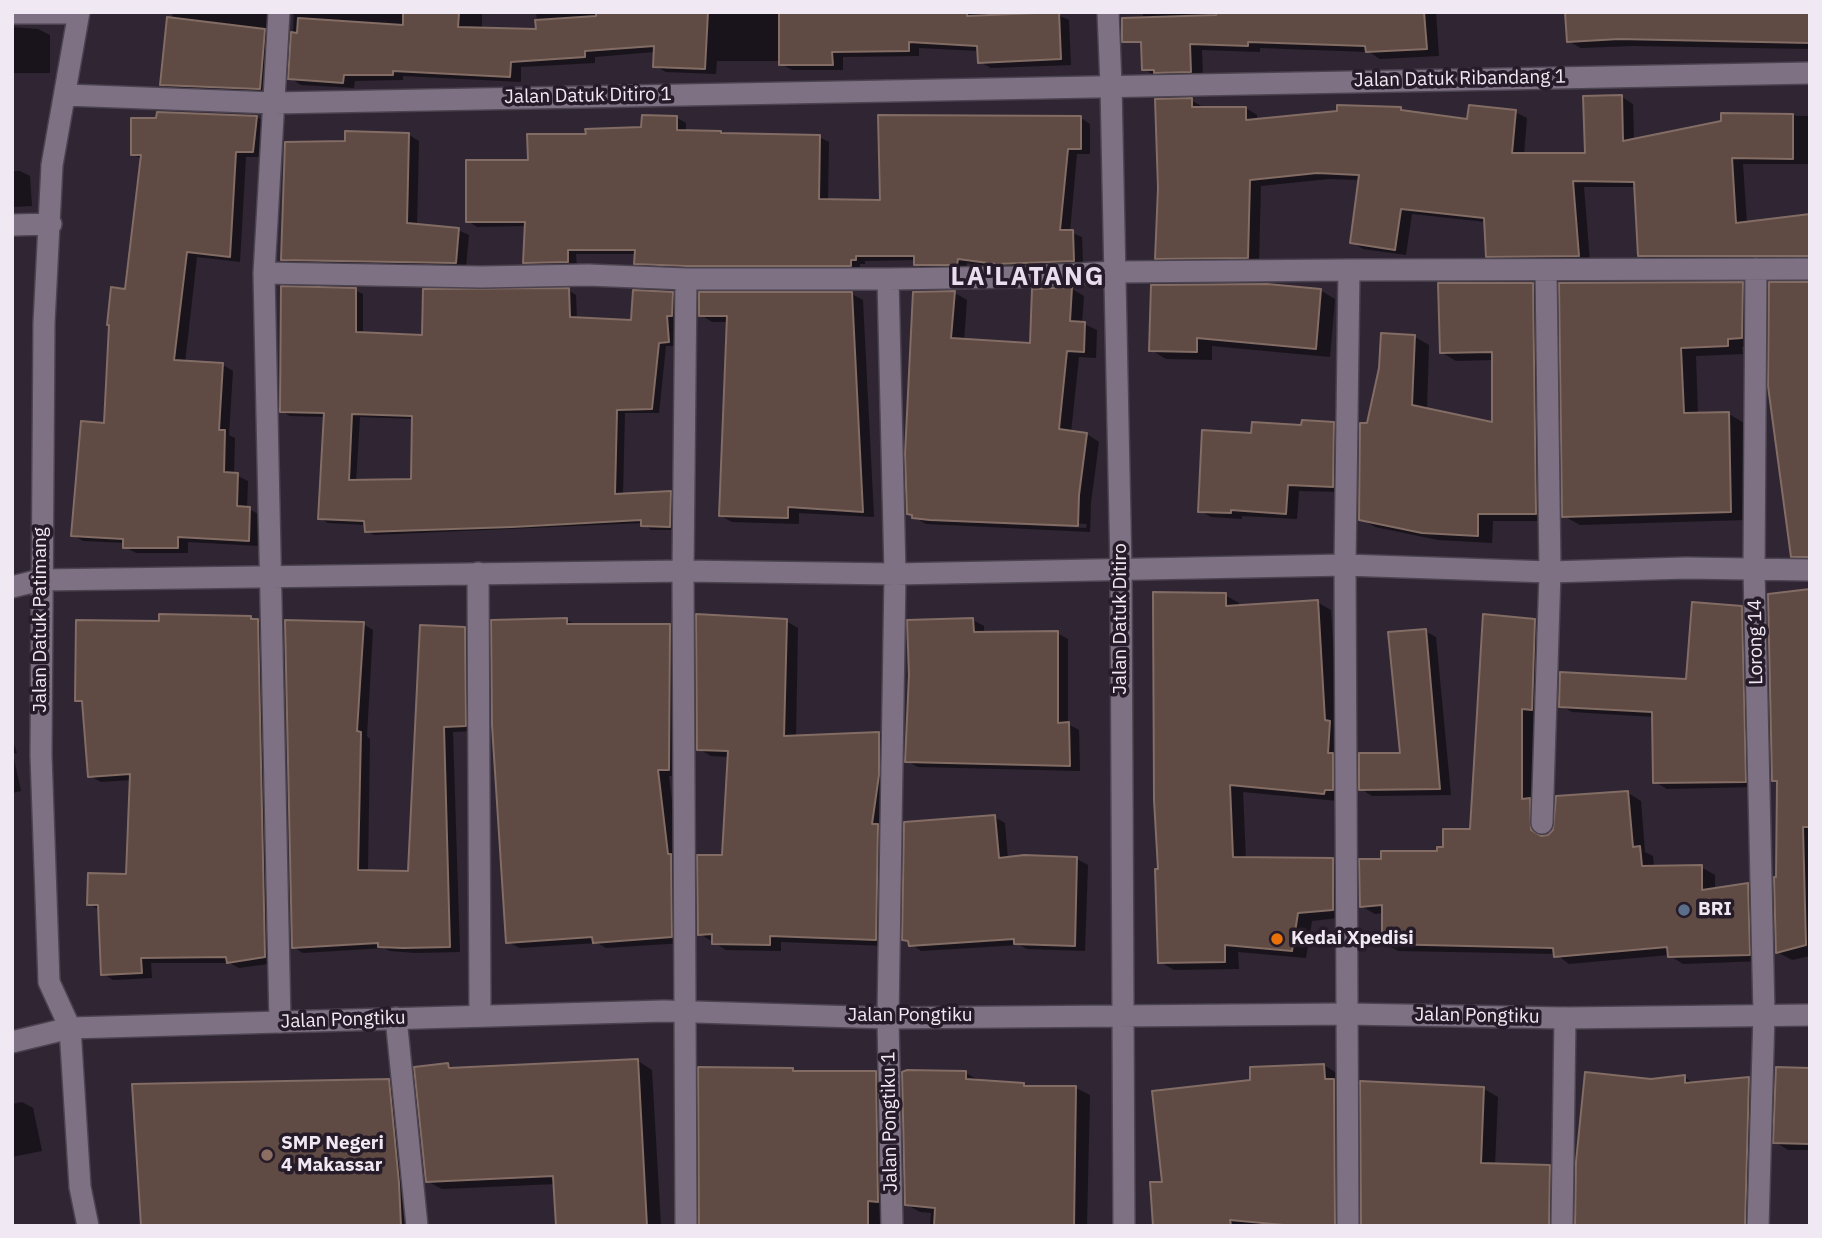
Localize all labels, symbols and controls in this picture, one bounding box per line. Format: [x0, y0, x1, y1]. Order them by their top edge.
street label: Jalan Datuk Ribandang 1 [1354, 66, 1566, 92]
street label: Jalan Datuk Ditiro 1 [504, 83, 672, 109]
district label: LA'LATANG [952, 261, 1104, 293]
street label: Jalan Datuk Patimang [30, 527, 52, 713]
street label: Jalan Datuk Ditiro [1110, 543, 1132, 695]
street label: Lorong 14 [1744, 599, 1768, 685]
place label: BRI [1698, 899, 1732, 921]
marker: BRI [1676, 902, 1692, 918]
place label: Kedai Xpedisi [1291, 928, 1414, 950]
marker: Kedai Xpedisi [1269, 931, 1285, 947]
street label: Jalan Pongtiku [1414, 1004, 1540, 1028]
street label: Jalan Pongtiku [847, 1005, 973, 1027]
street label: Jalan Pongtiku [280, 1006, 406, 1034]
street label: Jalan Pongtiku 1 [877, 1051, 903, 1193]
place label: SMP Negeri 4 Makassar [281, 1133, 384, 1177]
marker: SMP Negeri 4 Makassar [259, 1147, 275, 1163]

